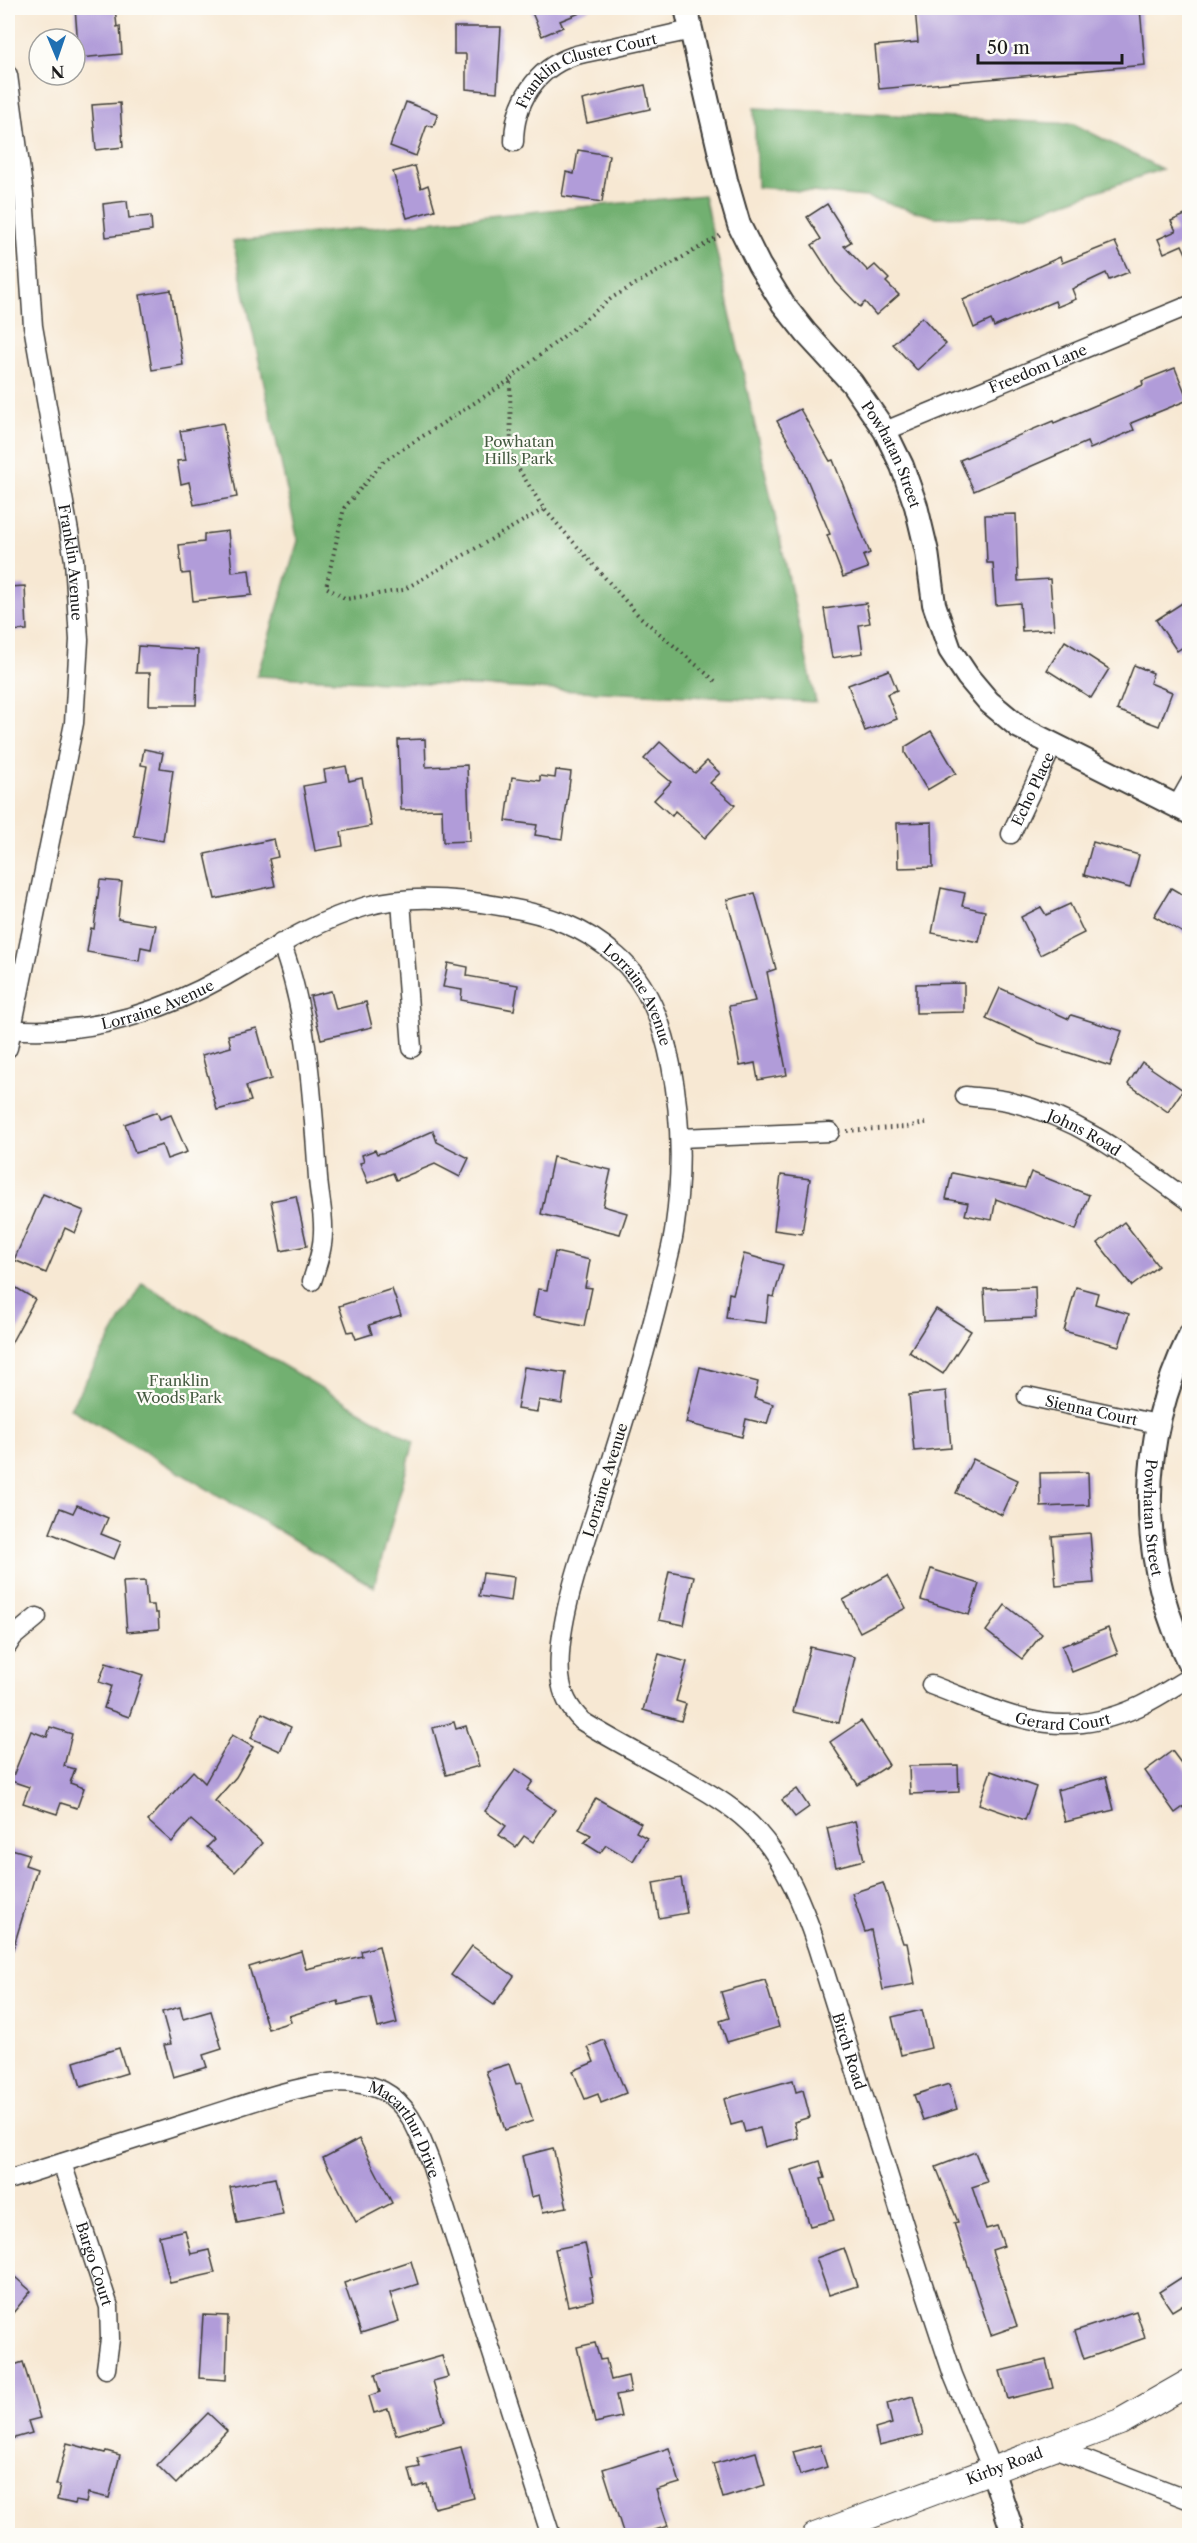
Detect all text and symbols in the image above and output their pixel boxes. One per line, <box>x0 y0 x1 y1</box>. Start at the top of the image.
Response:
north arrow <box>27 27 87 87</box>
scale bar <box>978 27 1122 65</box>
street label: Franklin Cluster Court <box>511 28 659 111</box>
text: 50 m <box>987 37 1030 59</box>
text: N <box>50 62 65 82</box>
street label: Freedom Lane <box>986 339 1089 397</box>
street label: Powhatan Street <box>857 397 926 511</box>
park label: Powhatan Hills Park <box>484 432 555 468</box>
street label: Franklin Avenue <box>55 503 87 621</box>
street label: Echo Place <box>1007 749 1058 829</box>
street label: Lorraine Avenue <box>599 939 676 1048</box>
street label: Lorraine Avenue <box>99 975 217 1033</box>
street label: Johns Road <box>1043 1104 1125 1160</box>
park label: Franklin Woods Park <box>135 1371 223 1407</box>
street label: Sienna Court <box>1043 1391 1140 1429</box>
street label: Lorraine Avenue <box>579 1421 631 1539</box>
street label: Powhatan Street <box>1140 1458 1167 1578</box>
street label: Gerard Court <box>1013 1707 1113 1734</box>
street label: Birch Road <box>829 2010 870 2092</box>
street label: Macarthur Drive <box>366 2077 444 2180</box>
street label: Bargo Court <box>72 2219 118 2309</box>
street label: Kirby Road <box>963 2442 1045 2488</box>

